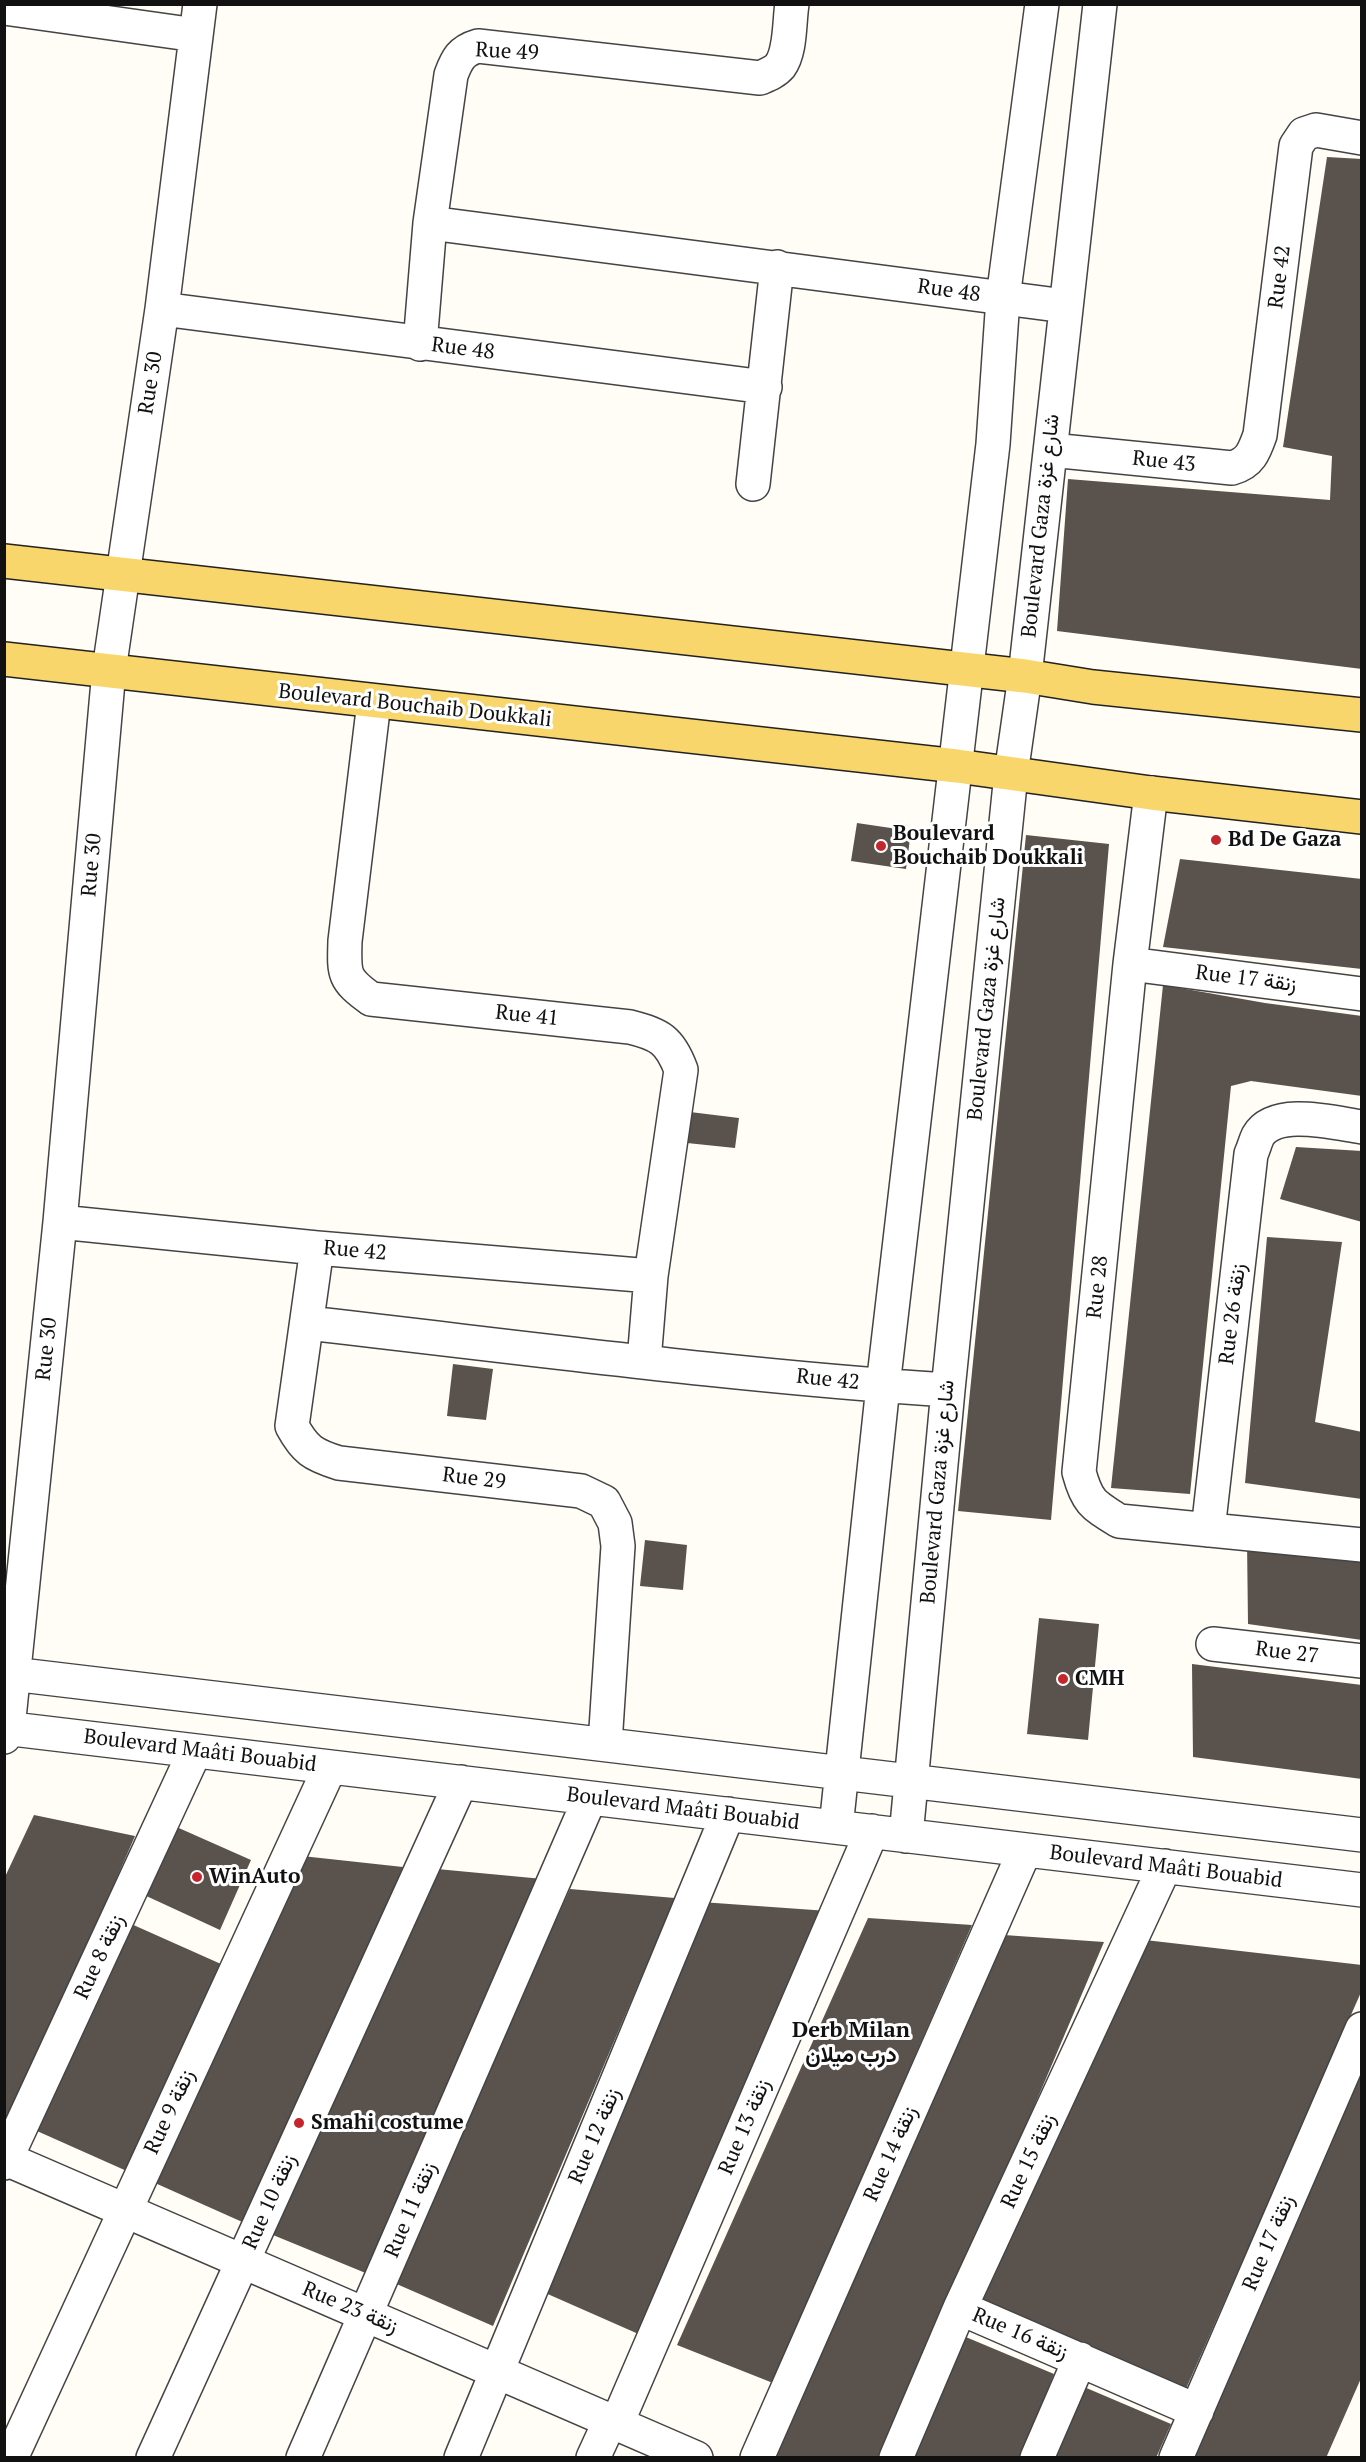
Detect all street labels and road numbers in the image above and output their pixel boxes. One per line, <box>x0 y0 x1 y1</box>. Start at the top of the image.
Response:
street label: Rue 49 <box>475 38 539 66</box>
street label: Rue 42 <box>1264 244 1296 310</box>
street label: Rue 48 <box>916 274 982 308</box>
street label: Rue 48 <box>430 333 496 365</box>
street label: Rue 30 <box>134 350 168 416</box>
street label: Boulevard Gaza شارع غزة <box>1017 413 1065 639</box>
street label: Rue 43 <box>1131 446 1197 478</box>
street label: Boulevard Bouchaib Doukkali <box>277 679 553 733</box>
street label: Rue 30 <box>77 832 107 898</box>
street label: Boulevard Gaza شارع غزة <box>963 896 1011 1122</box>
street label: Rue 17 زنقة <box>1194 960 1298 998</box>
street label: Rue 41 <box>494 1000 560 1032</box>
street label: Rue 42 <box>322 1236 388 1266</box>
street label: Rue 28 <box>1082 1254 1114 1320</box>
street label: Rue 26 زنقة <box>1214 1262 1252 1366</box>
street label: Rue 30 <box>31 1316 63 1382</box>
street label: Rue 42 <box>795 1364 861 1396</box>
street label: Boulevard Gaza شارع غزة <box>916 1379 960 1605</box>
street label: Rue 29 <box>441 1463 507 1495</box>
street label: Rue 27 <box>1254 1637 1320 1669</box>
street label: Boulevard Maâti Bouabid <box>82 1724 318 1778</box>
street label: Boulevard Maâti Bouabid <box>565 1782 801 1836</box>
street label: Boulevard Maâti Bouabid <box>1048 1840 1284 1894</box>
street label: Rue 8 زنقة <box>69 1911 131 2003</box>
street label: Rue 9 زنقة <box>139 2066 201 2158</box>
street label: Rue 13 زنقة <box>714 2075 776 2179</box>
street label: Rue 12 زنقة <box>564 2084 626 2188</box>
street label: Rue 14 زنقة <box>859 2102 923 2206</box>
street label: Rue 15 زنقة <box>996 2110 1062 2212</box>
street label: Rue 10 زنقة <box>238 2150 302 2254</box>
street label: Rue 11 زنقة <box>380 2158 442 2262</box>
street label: Rue 17 زنقة <box>1238 2191 1300 2295</box>
street label: Rue 23 زنقة <box>298 2277 402 2339</box>
street label: Rue 16 زنقة <box>968 2303 1072 2365</box>

